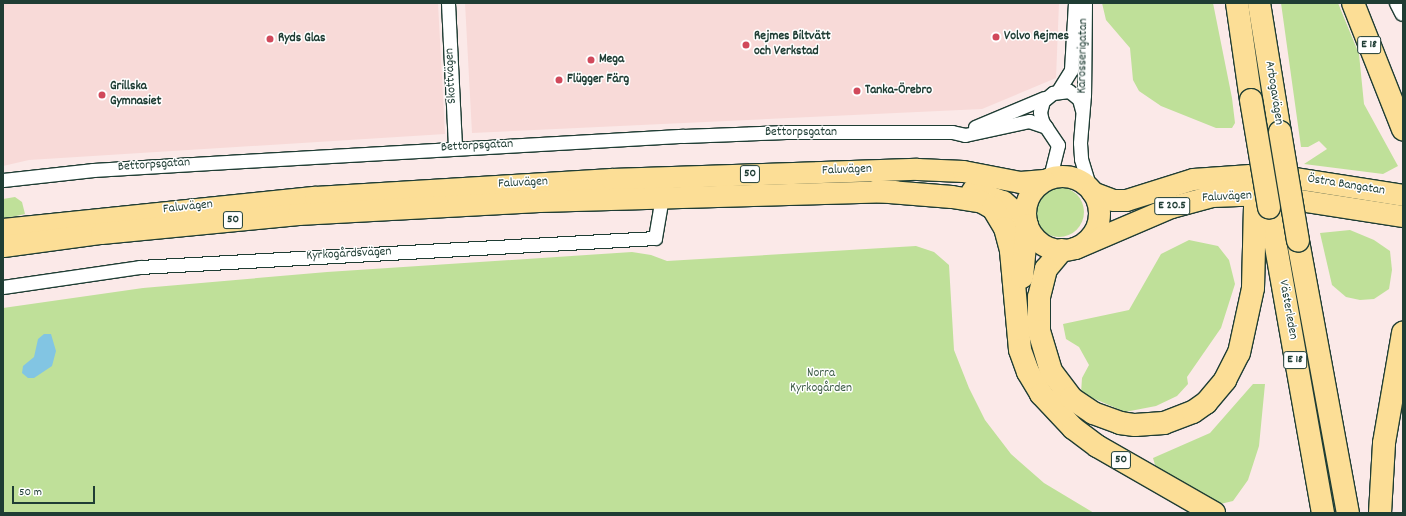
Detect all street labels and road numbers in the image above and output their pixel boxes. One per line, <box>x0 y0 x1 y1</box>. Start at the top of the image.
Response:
street label: Karosserigatan <box>1076 18 1092 94</box>
road number: E 18 <box>1357 35 1381 55</box>
street label: Skottvägen <box>443 48 461 104</box>
street label: Arbogavägen <box>1260 60 1286 126</box>
street label: Bettorpsgatan <box>765 125 837 141</box>
street label: Bettorpsgatan <box>441 137 513 157</box>
street label: Bettorpsgatan <box>117 156 191 176</box>
street label: Faluvägen <box>822 162 872 180</box>
road number: 50 <box>739 164 761 184</box>
street label: Östra Bangatan <box>1306 172 1386 200</box>
street label: Faluvägen <box>498 175 548 193</box>
street label: Faluvägen <box>1202 189 1252 207</box>
road number: E 20.5 <box>1154 196 1190 216</box>
street label: Faluvägen <box>162 198 214 218</box>
road number: 50 <box>222 210 244 230</box>
street label: Kyrkogårdsvägen <box>306 245 392 265</box>
street label: Västerleden <box>1274 279 1300 341</box>
road number: E 18 <box>1283 350 1307 370</box>
road number: 50 <box>1110 450 1132 470</box>

